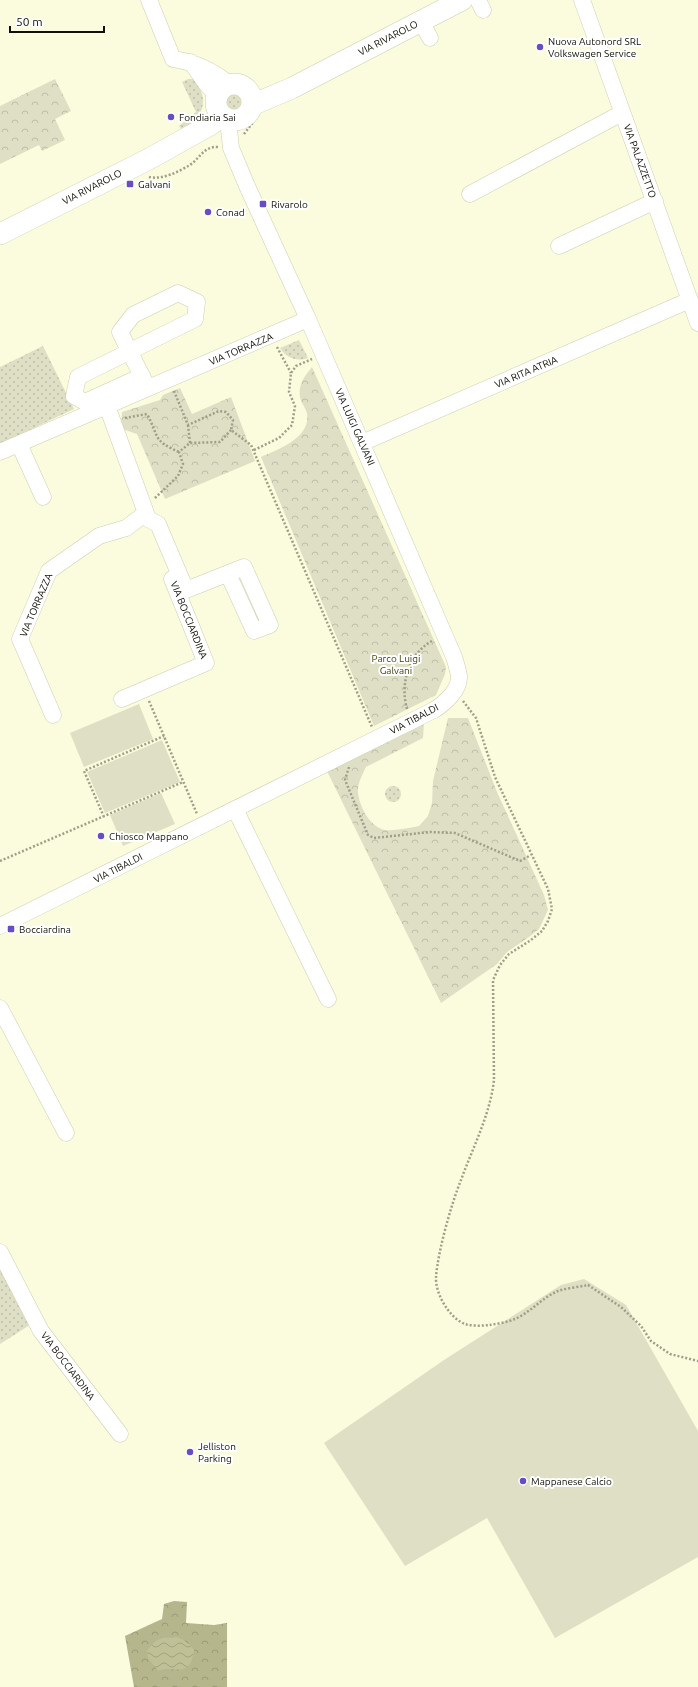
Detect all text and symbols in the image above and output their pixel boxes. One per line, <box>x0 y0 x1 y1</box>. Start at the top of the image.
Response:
scale bar <box>10 8 104 34</box>
text: 50 m <box>16 15 43 28</box>
street label: VIA RIVAROLO <box>356 18 420 58</box>
place label: Nuova Autonord SRL Volkswagen Service <box>548 36 641 59</box>
marker: Nuova Autonord SRL Volkswagen Service <box>535 42 545 52</box>
marker: Fondiaria Sai <box>166 112 176 122</box>
place label: Fondiaria Sai <box>179 112 236 123</box>
street label: VIA PALAZZETTO <box>622 123 659 200</box>
street label: VIA RIVAROLO <box>60 167 124 207</box>
marker: Galvani <box>125 179 135 189</box>
place label: Galvani <box>138 179 171 190</box>
marker: Rivarolo <box>258 199 268 209</box>
place label: Rivarolo <box>271 199 308 210</box>
marker: Conad <box>203 207 213 217</box>
place label: Conad <box>216 207 245 218</box>
street label: VIA TORRAZZA <box>207 330 275 367</box>
street label: VIA RITA ATRIA <box>493 354 559 390</box>
street label: VIA LUIGI GALVANI <box>333 387 377 467</box>
street label: VIA TORRAZZA <box>18 571 55 639</box>
street label: VIA BOCCIARDINA <box>168 580 210 661</box>
park label: Parco Luigi Galvani <box>372 653 420 676</box>
street label: VIA TIBALDI <box>388 702 440 736</box>
marker: Chiosco Mappano <box>96 831 106 841</box>
place label: Chiosco Mappano <box>109 831 189 842</box>
street label: VIA TIBALDI <box>92 851 144 885</box>
marker: Bocciardina <box>6 924 16 934</box>
place label: Bocciardina <box>19 924 71 935</box>
street label: VIA BOCCIARDINA <box>39 1330 98 1403</box>
place label: Jelliston Parking <box>198 1441 236 1464</box>
marker: Jelliston Parking <box>185 1447 195 1457</box>
marker: Mappanese Calcio <box>518 1476 528 1486</box>
place label: Mappanese Calcio <box>531 1476 612 1487</box>

